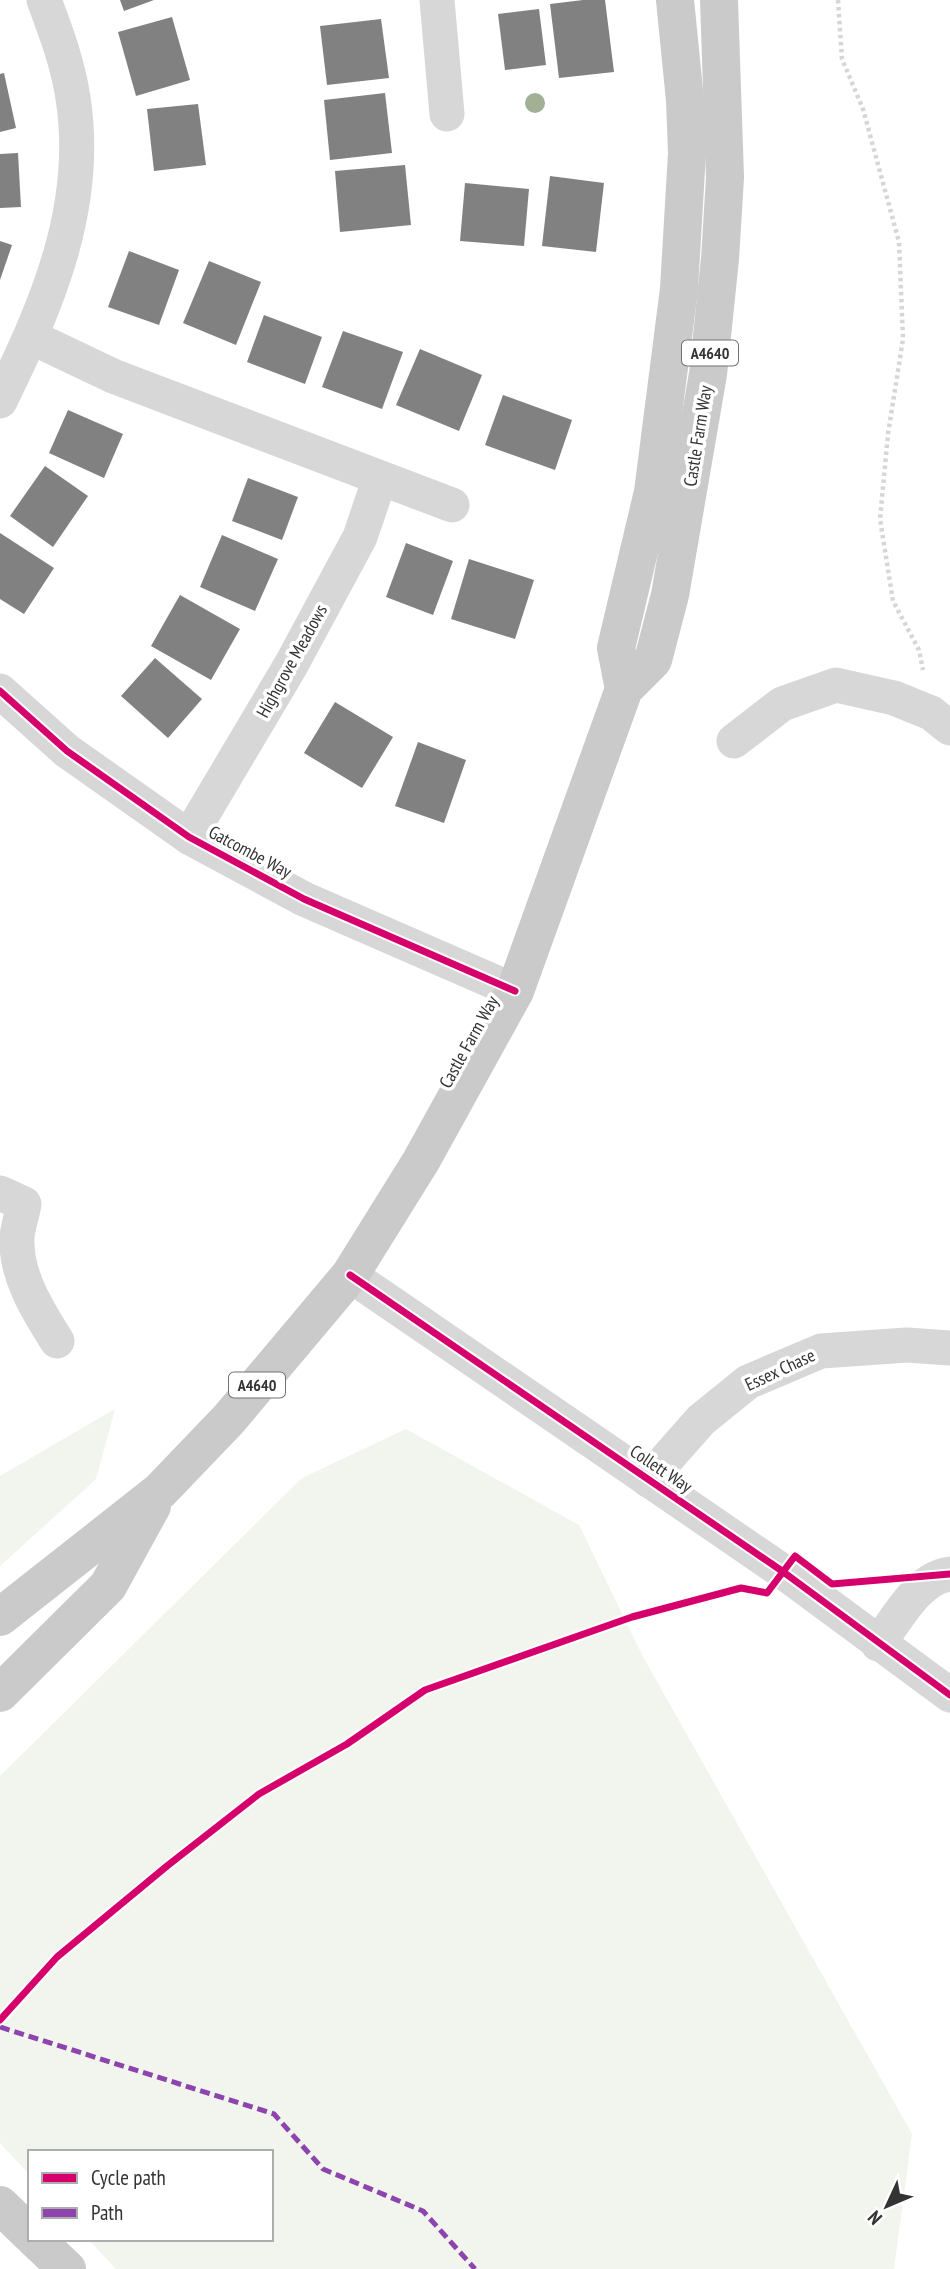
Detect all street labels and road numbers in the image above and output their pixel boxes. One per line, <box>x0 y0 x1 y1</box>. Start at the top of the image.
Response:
road number: A4640 <box>682 340 738 366</box>
street label: Castle Farm Way <box>678 384 717 488</box>
street label: Highgrove Meadows <box>251 600 332 721</box>
street label: Gatcombe Way <box>205 820 296 883</box>
street label: Castle Farm Way <box>434 991 503 1092</box>
street label: Essex Chase <box>741 1343 818 1396</box>
road number: A4640 <box>229 1372 285 1398</box>
street label: Collett Way <box>626 1439 697 1498</box>

